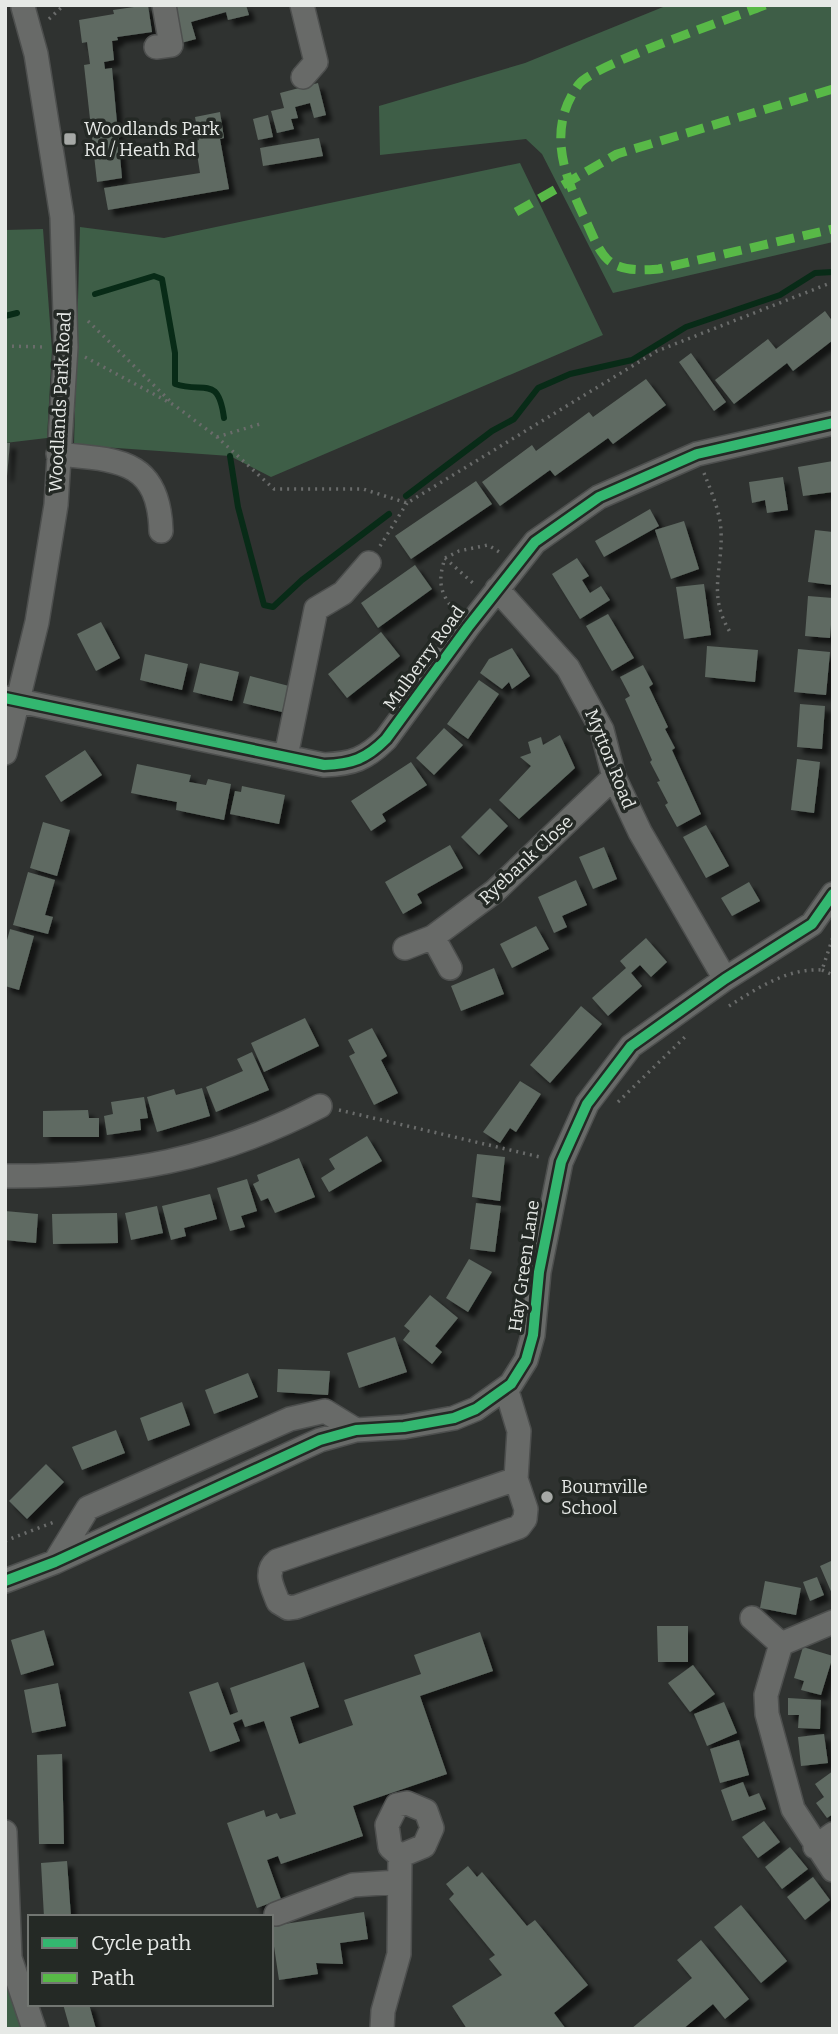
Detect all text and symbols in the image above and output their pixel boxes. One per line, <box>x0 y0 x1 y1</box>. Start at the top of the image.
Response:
place label: Woodlands Park Rd / Heath Rd <box>84 118 220 161</box>
marker: Woodlands Park Rd / Heath Rd <box>62 131 78 147</box>
street label: Woodlands Park Road <box>44 311 76 493</box>
street label: Mulberry Road <box>379 601 470 715</box>
street label: Mytton Road <box>580 706 640 812</box>
street label: Ryebank Close <box>474 811 578 909</box>
street label: Hay Green Lane <box>504 1199 544 1333</box>
place label: Bournville School <box>561 1476 648 1519</box>
marker: Bournville School <box>539 1489 555 1505</box>
legend <box>28 1915 273 2006</box>
text: Cycle path <box>91 1930 191 1956</box>
text: Path <box>91 1965 135 1991</box>

